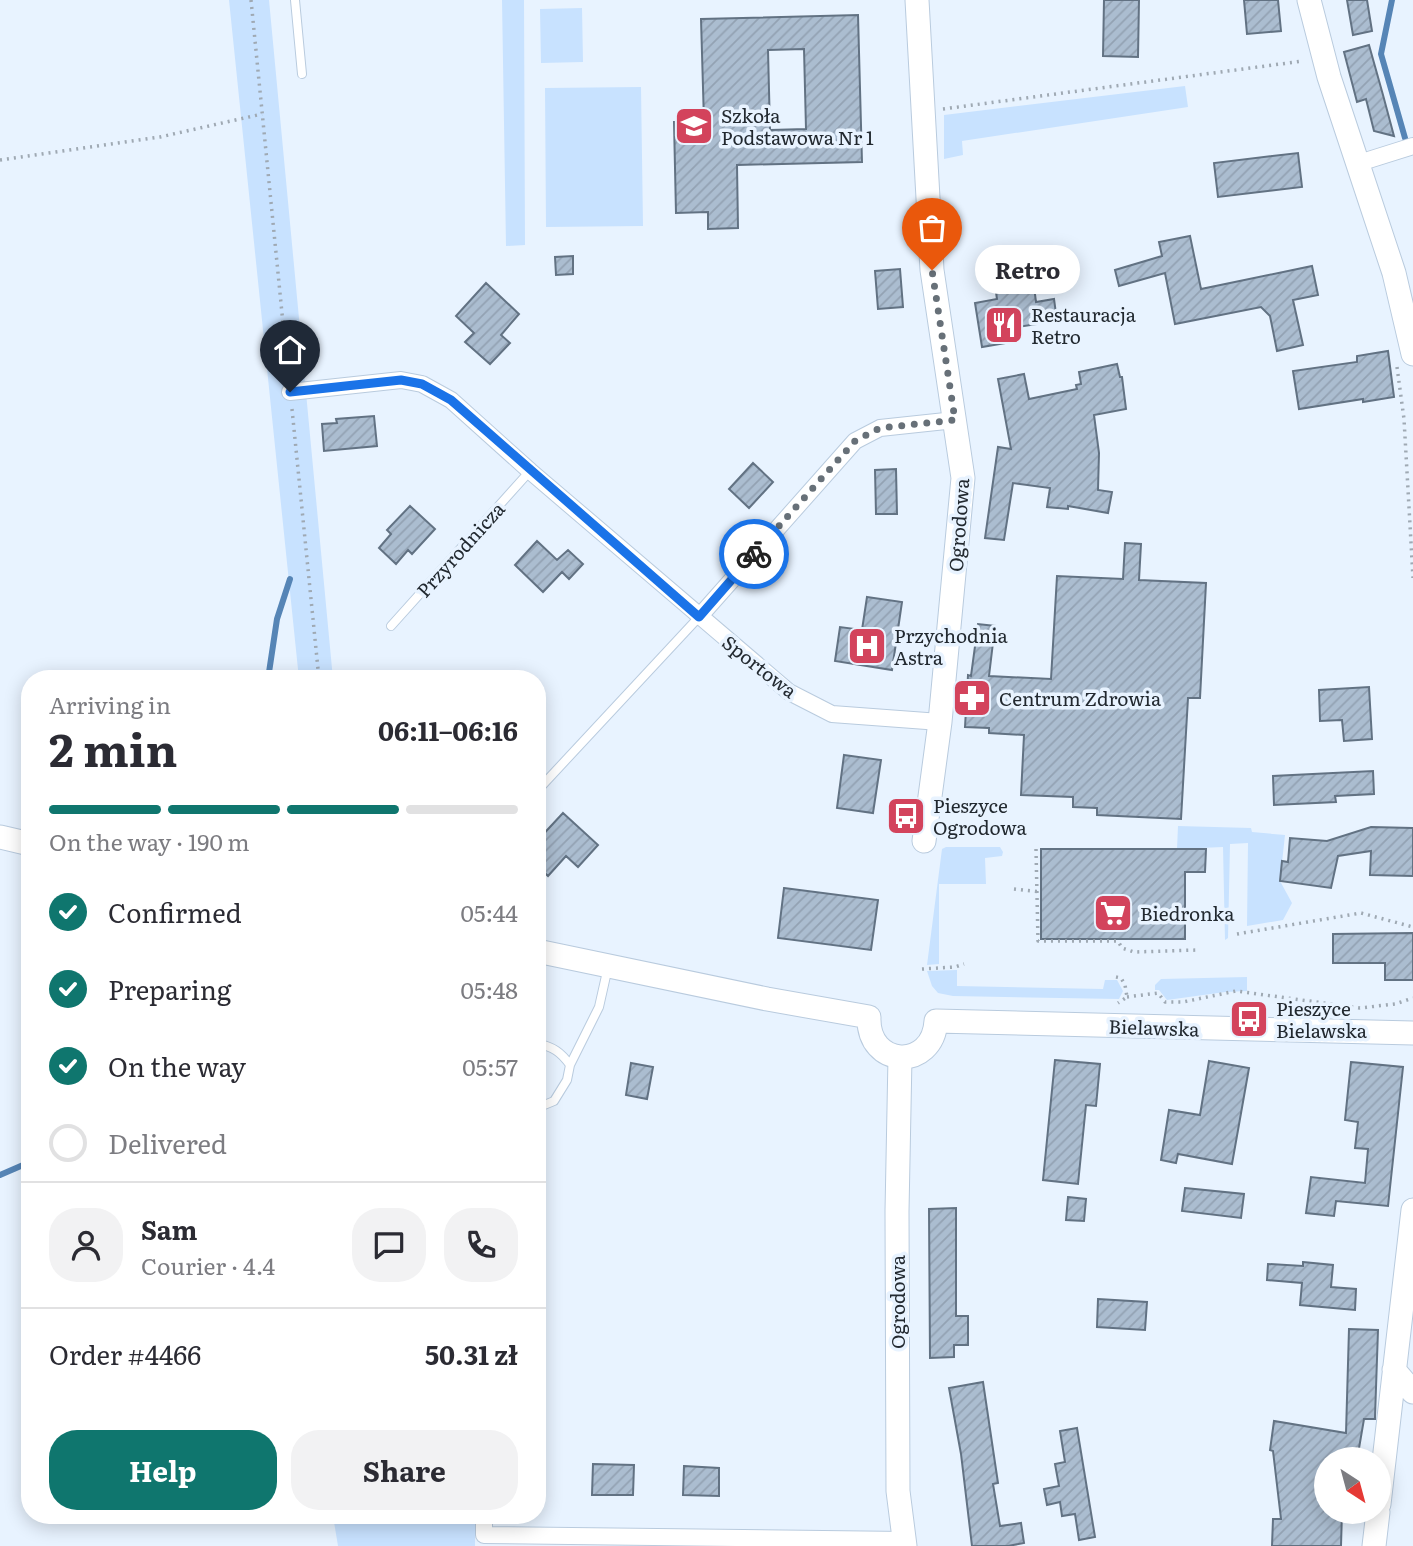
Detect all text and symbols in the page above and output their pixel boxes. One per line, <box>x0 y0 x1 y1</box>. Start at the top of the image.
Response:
place label: Szkoła Podstawowa Nr 1 <box>721 101 874 151</box>
school or university icon: Szkoła Podstawowa Nr 1 <box>673 105 715 147</box>
pin <box>902 198 962 270</box>
icon: bag <box>913 209 951 247</box>
callout: Retro <box>974 246 1079 294</box>
text: Retro <box>995 252 1060 286</box>
place label: Restauracja Retro <box>1031 300 1137 350</box>
restaurant icon: Restauracja Retro <box>983 304 1025 346</box>
pin <box>260 320 320 392</box>
icon: home <box>271 331 309 369</box>
street label: Ogrodowa <box>941 477 975 573</box>
street label: Przyrodnicza <box>409 495 511 603</box>
courier <box>719 519 789 589</box>
icon: bike <box>735 535 773 573</box>
place label: Przychodnia Astra <box>894 621 1009 671</box>
hospital icon: Przychodnia Astra <box>846 625 888 667</box>
street label: Sportowa <box>717 628 804 705</box>
pharmacy icon: Centrum Zdrowia <box>951 677 993 719</box>
place label: Centrum Zdrowia <box>999 684 1162 712</box>
text: Arriving in <box>49 687 171 721</box>
text: 06:11–06:16 <box>378 710 518 749</box>
text: 2 min <box>49 713 178 781</box>
place label: Pieszyce Ogrodowa <box>933 791 1028 841</box>
bus stop icon: Pieszyce Ogrodowa <box>885 795 927 837</box>
text: On the way · 190 m <box>49 824 250 858</box>
text: Confirmed <box>108 892 242 931</box>
supermarket icon: Biedronka <box>1092 892 1134 934</box>
icon: check <box>49 893 87 931</box>
text: 05:44 <box>460 895 518 929</box>
place label: Biedronka <box>1140 899 1235 927</box>
text: Preparing <box>108 969 231 1008</box>
icon: check <box>49 970 87 1008</box>
text: 05:48 <box>460 972 518 1006</box>
place label: Pieszyce Bielawska <box>1276 994 1368 1044</box>
bus stop icon: Pieszyce Bielawska <box>1228 998 1270 1040</box>
street label: Bielawska <box>1108 1011 1201 1043</box>
text: On the way <box>108 1046 246 1085</box>
icon: check <box>49 1047 87 1085</box>
text: 05:57 <box>462 1049 518 1083</box>
text: Delivered <box>108 1123 227 1162</box>
button: person <box>49 1208 123 1282</box>
button: chat <box>352 1208 426 1282</box>
button: phone <box>444 1208 518 1282</box>
text: Sam <box>141 1209 197 1248</box>
text: Courier · 4.4 <box>141 1248 275 1282</box>
street label: Ogrodowa <box>883 1254 911 1349</box>
text: Order #4466 <box>49 1334 201 1373</box>
text: 50.31 zł <box>425 1334 518 1373</box>
button: Help <box>49 1430 277 1510</box>
button: Share <box>291 1430 518 1510</box>
north arrow <box>1314 1447 1391 1524</box>
map controls <box>1314 1447 1391 1524</box>

